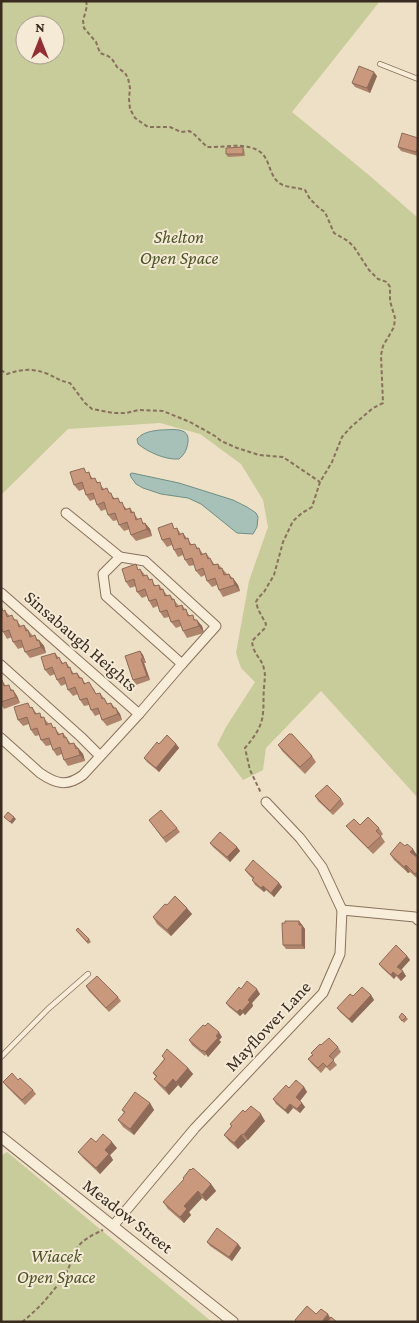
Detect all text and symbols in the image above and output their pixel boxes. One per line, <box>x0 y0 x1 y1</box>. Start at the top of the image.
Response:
north arrow <box>15 15 65 65</box>
text: N <box>35 19 45 35</box>
park label: Shelton Open Space <box>140 227 218 268</box>
street label: Sinsabaugh Heights <box>21 587 141 695</box>
street label: Mayflower Lane <box>221 977 315 1075</box>
street label: Meadow Street <box>79 1175 178 1258</box>
park label: Wiacek Open Space <box>17 1246 95 1287</box>

